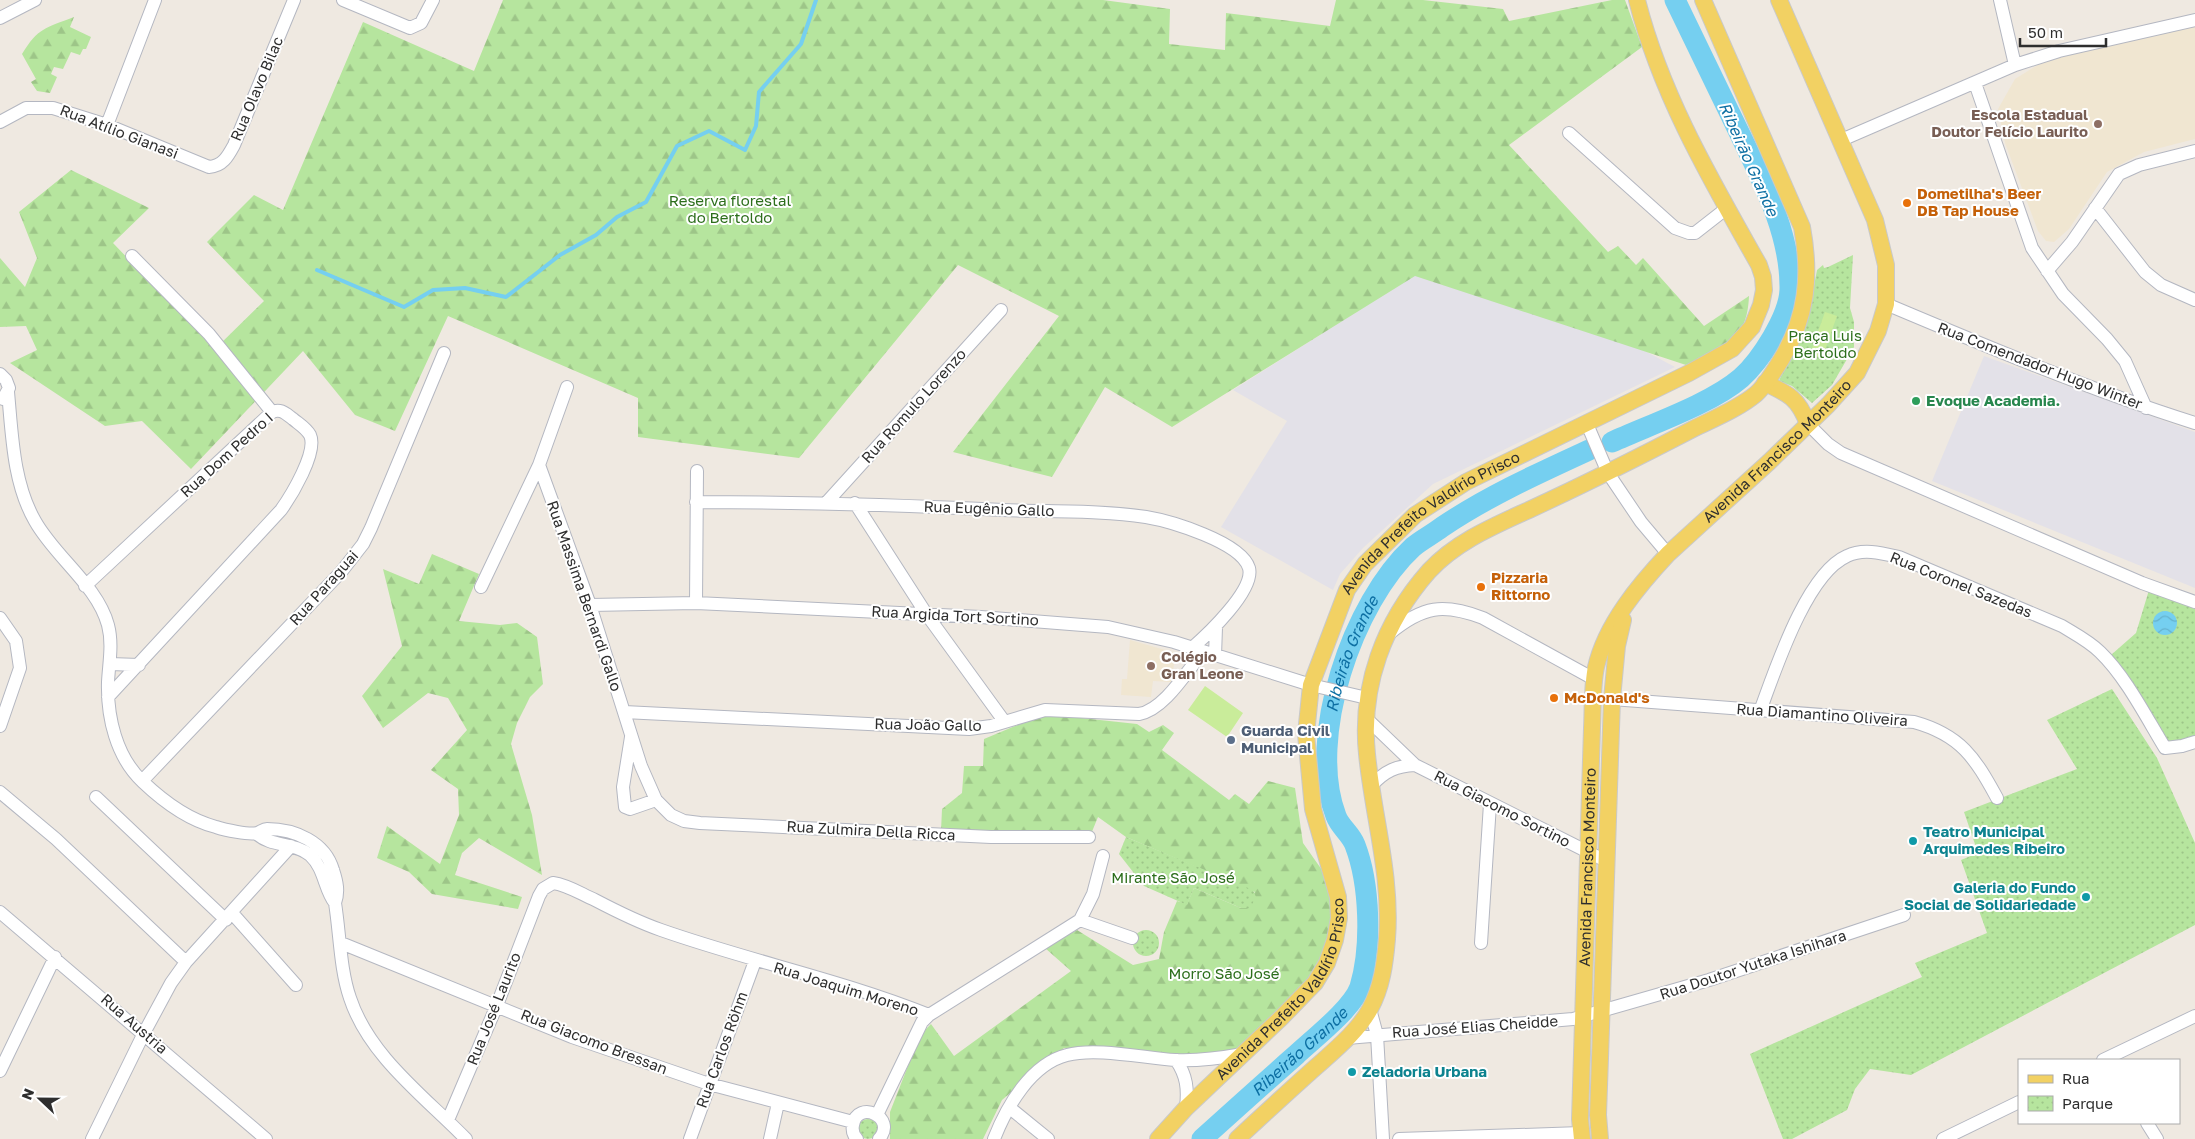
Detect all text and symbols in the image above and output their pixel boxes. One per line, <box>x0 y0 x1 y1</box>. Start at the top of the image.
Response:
scale bar <box>2020 15 2106 47</box>
text: 50 m <box>2028 23 2063 41</box>
street label: Rua Olavo Bilac <box>226 34 286 144</box>
water label: Ribeirão Grande <box>1715 99 1784 221</box>
street label: Rua Atílio Gianasi <box>58 100 181 162</box>
place label: Escola Estadual Doutor Felício Laurito <box>1931 105 2088 140</box>
marker: Escola Estadual Doutor Felício Laurito <box>2092 118 2104 130</box>
place label: Dometilha's Beer DB Tap House <box>1917 184 2041 219</box>
park label: Reserva florestal do Bertoldo <box>669 191 792 226</box>
marker: Dometilha's Beer DB Tap House <box>1901 197 1913 209</box>
street label: Rua Comendador Hugo Winter <box>1936 318 2145 413</box>
park label: Praça Luis Bertoldo <box>1788 326 1862 361</box>
street label: Rua Romulo Lorenzo <box>857 344 969 466</box>
street label: Avenida Francisco Monteiro <box>1699 376 1855 526</box>
place label: Evoque Academia. <box>1926 391 2060 409</box>
marker: Evoque Academia. <box>1910 395 1922 407</box>
street label: Rua Dom Pedro I <box>176 408 276 501</box>
street label: Avenida Prefeito Valdírio Prisco <box>1337 447 1522 597</box>
street label: Rua Eugênio Gallo <box>923 497 1055 519</box>
street label: Rua Massima Bernardi Gallo <box>544 498 626 693</box>
street label: Rua Paraguai <box>285 546 362 628</box>
street label: Rua Coronel Sazedas <box>1888 547 2035 621</box>
place label: Pizzaria Rittorno <box>1491 568 1550 603</box>
marker: Pizzaria Rittorno <box>1475 581 1487 593</box>
water label: Ribeirão Grande <box>1321 591 1383 714</box>
street label: Rua Argida Tort Sortino <box>871 602 1039 628</box>
place label: Colégio Gran Leone <box>1161 647 1244 682</box>
marker: Colégio Gran Leone <box>1145 660 1157 672</box>
place label: McDonald's <box>1564 688 1650 706</box>
marker: McDonald's <box>1548 692 1560 704</box>
street label: Rua Diamantino Oliveira <box>1736 699 1908 729</box>
street label: Rua João Gallo <box>874 714 982 734</box>
place label: Guarda Civil Municipal <box>1241 721 1330 756</box>
marker: Guarda Civil Municipal <box>1225 734 1237 746</box>
street label: Rua Giacomo Sortino <box>1431 766 1574 850</box>
street label: Avenida Francisco Monteiro <box>1575 768 1599 967</box>
street label: Rua Zulmira Della Ricca <box>786 817 956 843</box>
place label: Teatro Municipal Arquimedes Ribeiro <box>1923 822 2065 857</box>
marker: Teatro Municipal Arquimedes Ribeiro <box>1907 835 1919 847</box>
park label: Mirante São José <box>1111 868 1235 886</box>
place label: Galeria do Fundo Social de Solidariedade <box>1904 878 2076 913</box>
marker: Galeria do Fundo Social de Solidariedade <box>2080 891 2092 903</box>
street label: Avenida Prefeito Valdírio Prisco <box>1212 898 1347 1083</box>
street label: Rua Doutor Yutaka Ishihara <box>1657 925 1848 1003</box>
street label: Rua José Laurito <box>462 950 524 1068</box>
street label: Rua Joaquim Moreno <box>772 957 921 1019</box>
park label: Morro São José <box>1168 964 1280 982</box>
street label: Rua Austria <box>98 989 172 1057</box>
street label: Rua Carlos Röhm <box>692 989 750 1110</box>
water label: Ribeirão Grande <box>1247 1002 1353 1100</box>
street label: Rua Giacomo Bressan <box>519 1005 670 1077</box>
street label: Rua José Elias Cheidde <box>1391 1011 1559 1041</box>
legend <box>2018 1059 2180 1124</box>
place label: Zeladoria Urbana <box>1362 1062 1487 1080</box>
marker: Zeladoria Urbana <box>1346 1066 1358 1078</box>
text: Rua <box>2062 1069 2089 1087</box>
north arrow <box>15 1074 65 1124</box>
text: N <box>18 1086 37 1102</box>
text: Parque <box>2062 1094 2113 1112</box>

